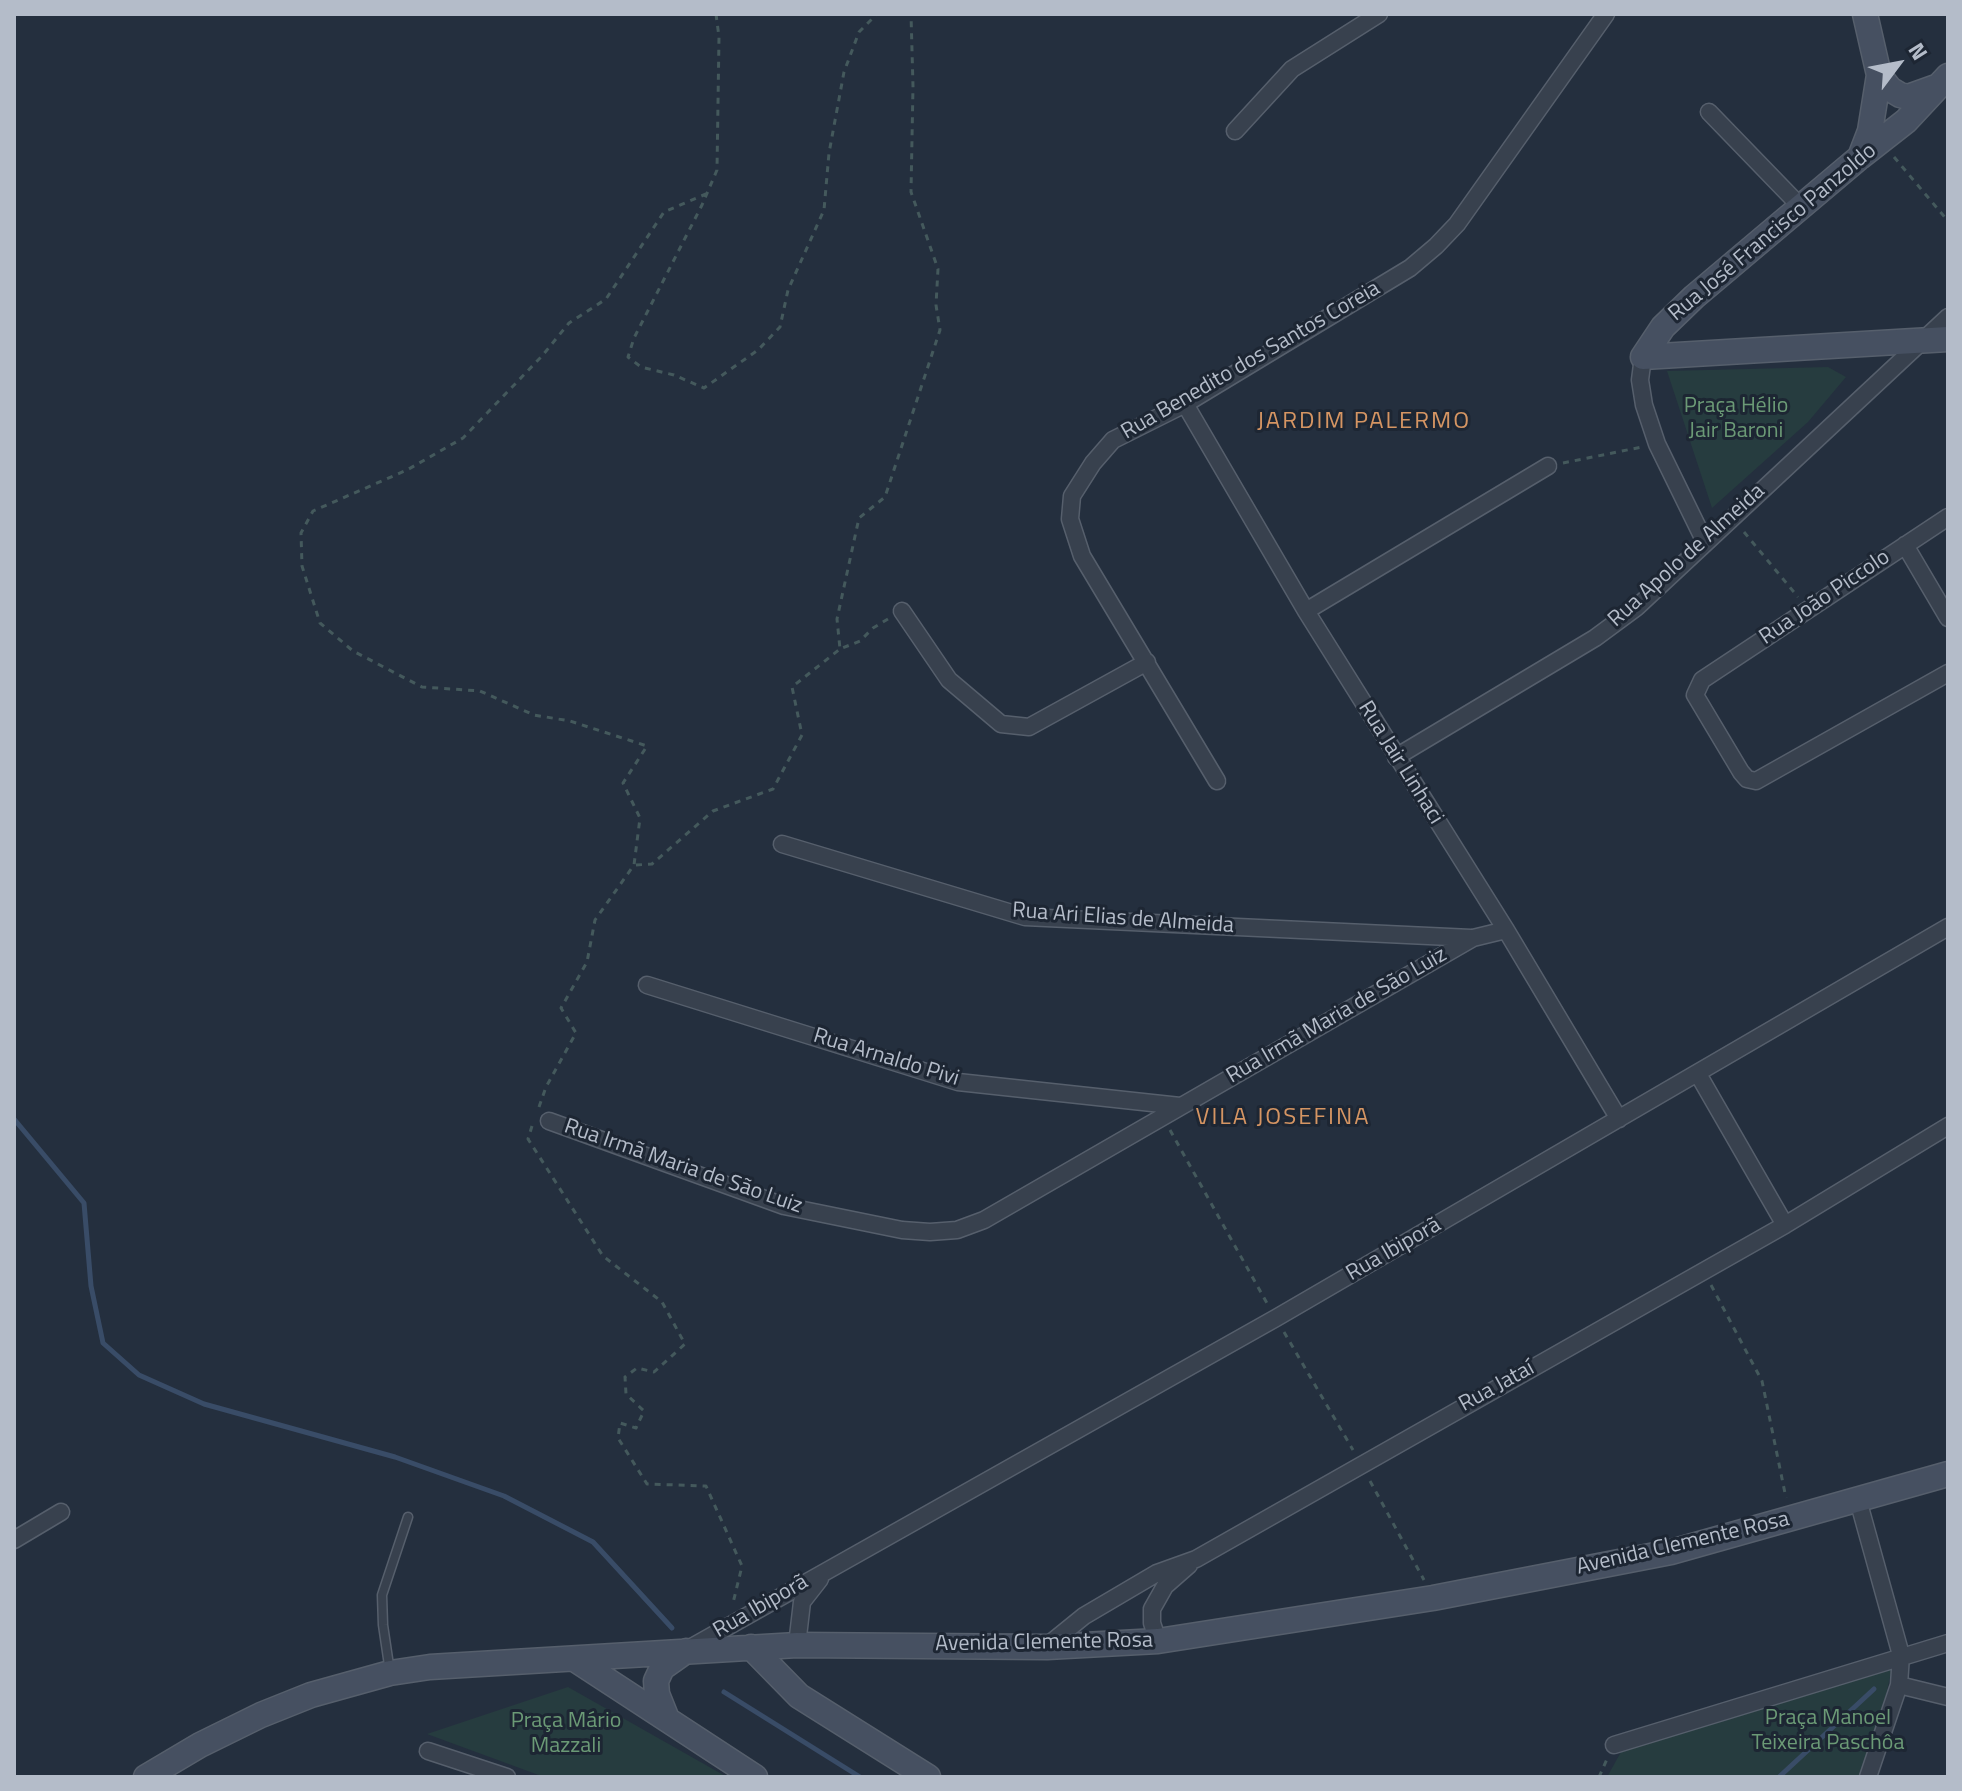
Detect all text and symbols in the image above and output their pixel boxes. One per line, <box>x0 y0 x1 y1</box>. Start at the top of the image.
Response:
north arrow <box>1858 24 1938 104</box>
text: N <box>1900 36 1937 67</box>
street label: Rua José Francisco Panzoldo <box>1664 138 1882 328</box>
street label: Rua Benedito dos Santos Coreia <box>1117 276 1385 446</box>
park label: Praça Hélio Jair Baroni <box>1684 394 1788 446</box>
district label: JARDIM PALERMO <box>1257 408 1471 436</box>
street label: Rua Apolo de Almeida <box>1603 479 1771 633</box>
street label: Rua João Piccolo <box>1755 545 1895 651</box>
street label: Rua Jair Linhaci <box>1352 697 1448 829</box>
street label: Rua Ari Elias de Almeida <box>1011 898 1235 940</box>
street label: Rua Irmã Maria de São Luiz <box>1222 942 1452 1090</box>
street label: Rua Arnaldo Pivi <box>810 1023 962 1093</box>
district label: VILA JOSEFINA <box>1195 1104 1371 1132</box>
street label: Rua Irmã Maria de São Luiz <box>560 1114 806 1220</box>
street label: Rua Ibiporã <box>1342 1212 1446 1288</box>
street label: Rua Jataí <box>1455 1356 1539 1418</box>
street label: Avenida Clemente Rosa <box>1574 1507 1792 1581</box>
street label: Rua Ibiporã <box>709 1569 813 1645</box>
street label: Avenida Clemente Rosa <box>935 1628 1153 1658</box>
park label: Praça Manoel Teixeira Paschôa <box>1752 1706 1904 1758</box>
park label: Praça Mário Mazzali <box>511 1709 621 1760</box>

